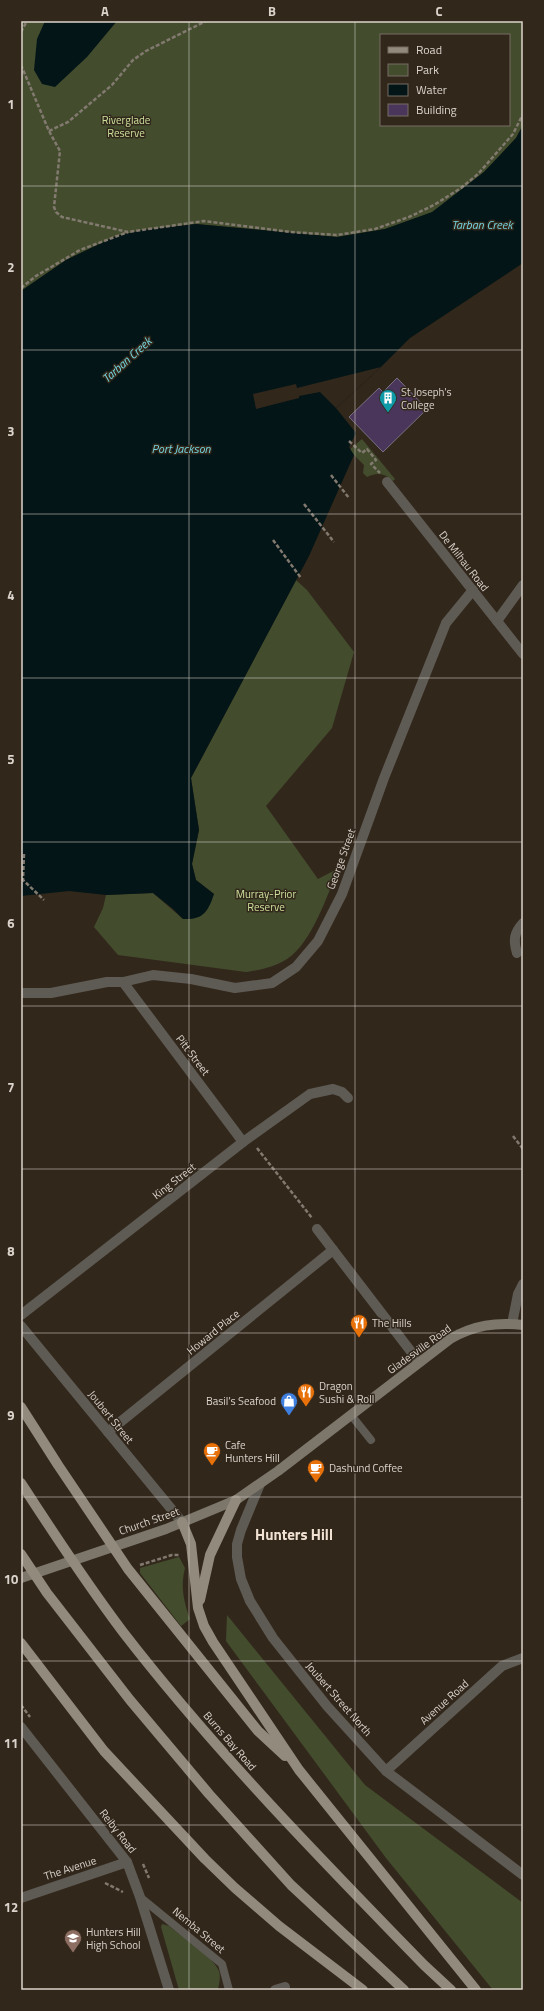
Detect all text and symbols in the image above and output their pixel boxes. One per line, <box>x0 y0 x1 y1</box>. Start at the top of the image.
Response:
text: A <box>101 1 109 21</box>
text: B <box>268 1 276 21</box>
text: C <box>435 1 443 21</box>
legend <box>380 34 510 126</box>
text: Road <box>416 40 442 59</box>
text: Park <box>416 60 439 79</box>
text: Water <box>416 80 447 99</box>
text: 1 <box>7 94 15 114</box>
text: Building <box>416 100 457 119</box>
park label: Riverglade Reserve <box>102 112 151 141</box>
water label: Tarban Creek <box>451 215 514 234</box>
text: 2 <box>7 257 15 277</box>
water label: Tarban Creek <box>98 331 157 387</box>
place label: St Joseph's College <box>401 384 452 413</box>
building icon: St Joseph's College <box>378 388 398 413</box>
text: 3 <box>7 421 15 441</box>
water label: Port Jackson <box>151 439 212 458</box>
street label: De Milhau Road <box>435 527 493 595</box>
text: 4 <box>7 585 15 605</box>
text: 5 <box>7 749 15 769</box>
street label: George Street <box>323 826 359 892</box>
park label: Murray-Prior Reserve <box>236 886 296 915</box>
text: 6 <box>7 913 15 933</box>
street label: Pitt Street <box>172 1031 214 1079</box>
text: 7 <box>7 1077 15 1097</box>
street label: King Street <box>149 1159 199 1203</box>
text: 8 <box>7 1241 15 1261</box>
street label: Howard Place <box>183 1305 243 1358</box>
restaurant icon: The Hills <box>349 1313 369 1338</box>
place label: The Hills <box>372 1315 412 1331</box>
street label: Gladesville Road <box>384 1320 455 1378</box>
place label: Dragon Sushi & Roll <box>319 1378 374 1407</box>
restaurant icon: Dragon Sushi & Roll <box>296 1382 316 1407</box>
street label: Joubert Street <box>84 1387 138 1447</box>
shop icon: Basil’s Seafood <box>279 1391 299 1416</box>
place label: Basil’s Seafood <box>206 1393 276 1409</box>
text: 9 <box>7 1405 15 1425</box>
place label: Cafe Hunters Hill <box>225 1437 280 1466</box>
cafe icon: Cafe Hunters Hill <box>202 1441 222 1466</box>
cafe icon: Dashund Coffee <box>306 1458 326 1483</box>
place label: Dashund Coffee <box>329 1460 403 1476</box>
street label: Church Street <box>117 1503 181 1539</box>
district label: Hunters Hill <box>255 1523 333 1546</box>
text: 10 <box>4 1569 18 1589</box>
street label: Joubert Street North <box>302 1658 376 1740</box>
street label: Avenue Road <box>416 1676 472 1728</box>
street label: Burns Bay Road <box>200 1708 260 1774</box>
text: 11 <box>4 1733 18 1753</box>
street label: Reiby Road <box>96 1806 140 1857</box>
street label: The Avenue <box>42 1852 99 1884</box>
text: 12 <box>4 1897 18 1917</box>
street label: Nemba Street <box>169 1903 229 1957</box>
place label: Hunters Hill High School <box>86 1924 141 1953</box>
school or university icon: Hunters Hill High School <box>63 1928 83 1953</box>

